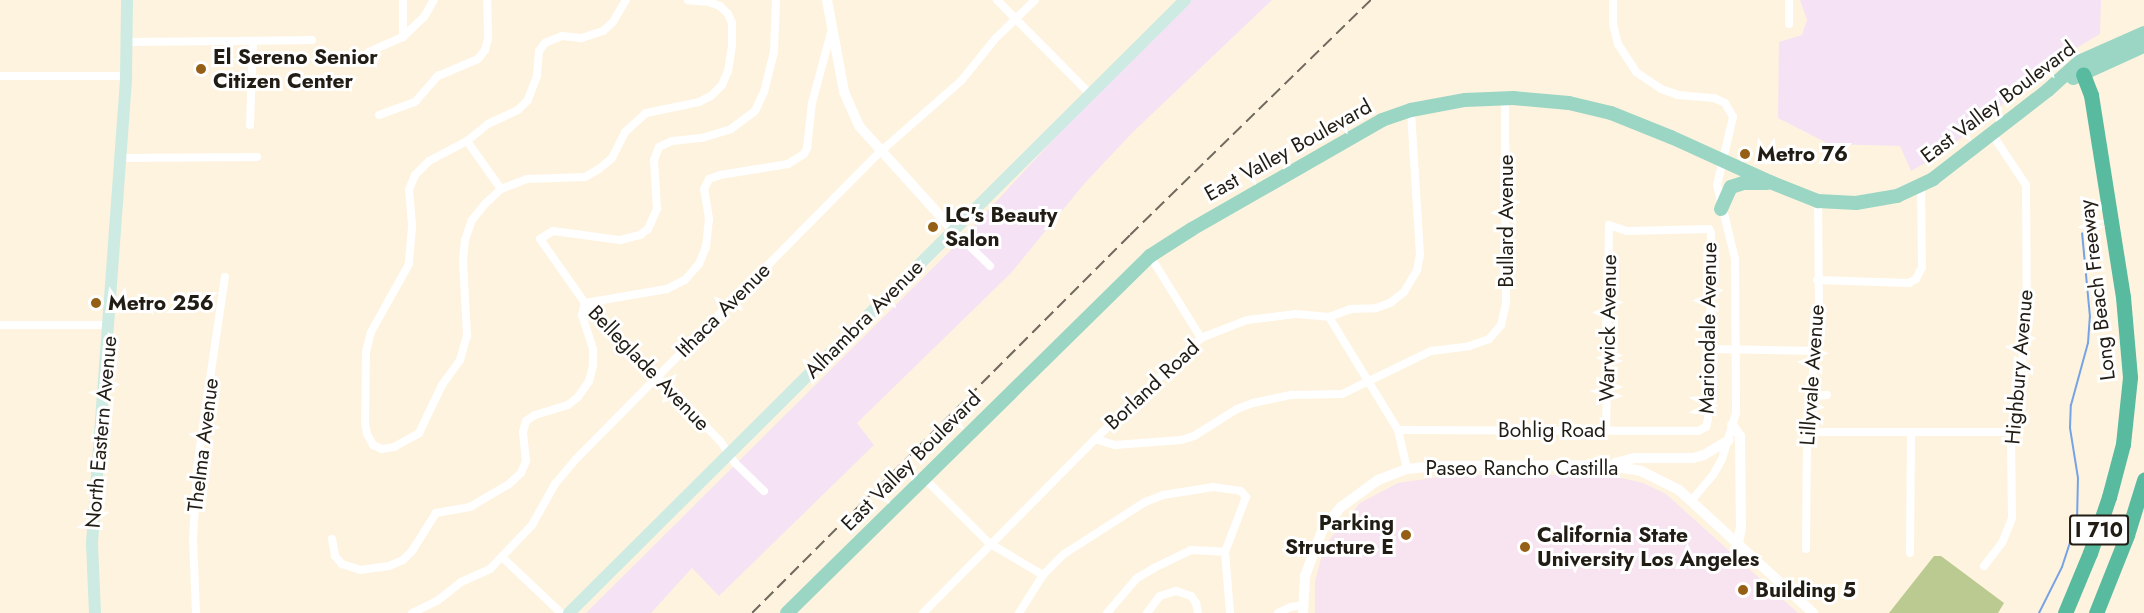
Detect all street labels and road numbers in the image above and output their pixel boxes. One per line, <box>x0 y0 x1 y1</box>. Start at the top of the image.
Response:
street label: East Valley Boulevard <box>1916 36 2080 168</box>
street label: East Valley Boulevard <box>1200 94 1376 206</box>
street label: Bullard Avenue <box>1493 154 1519 288</box>
street label: Long Beach Freeway <box>2073 198 2121 382</box>
street label: Mariondale Avenue <box>1694 242 1722 414</box>
street label: Warwick Avenue <box>1594 254 1622 402</box>
street label: Alhambra Avenue <box>800 255 928 383</box>
street label: Ithaca Avenue <box>671 258 775 362</box>
street label: Highbury Avenue <box>2000 289 2038 445</box>
street label: Belleglade Avenue <box>583 300 715 436</box>
street label: Lillyvale Avenue <box>1795 304 1829 446</box>
street label: North Eastern Avenue <box>80 335 122 529</box>
street label: Borland Road <box>1100 335 1204 435</box>
street label: Thelma Avenue <box>182 377 224 513</box>
street label: East Valley Boulevard <box>836 386 986 536</box>
street label: Bohlig Road <box>1498 417 1606 443</box>
street label: Paseo Rancho Castilla <box>1426 455 1618 481</box>
road number: I 710 <box>2069 513 2129 547</box>

